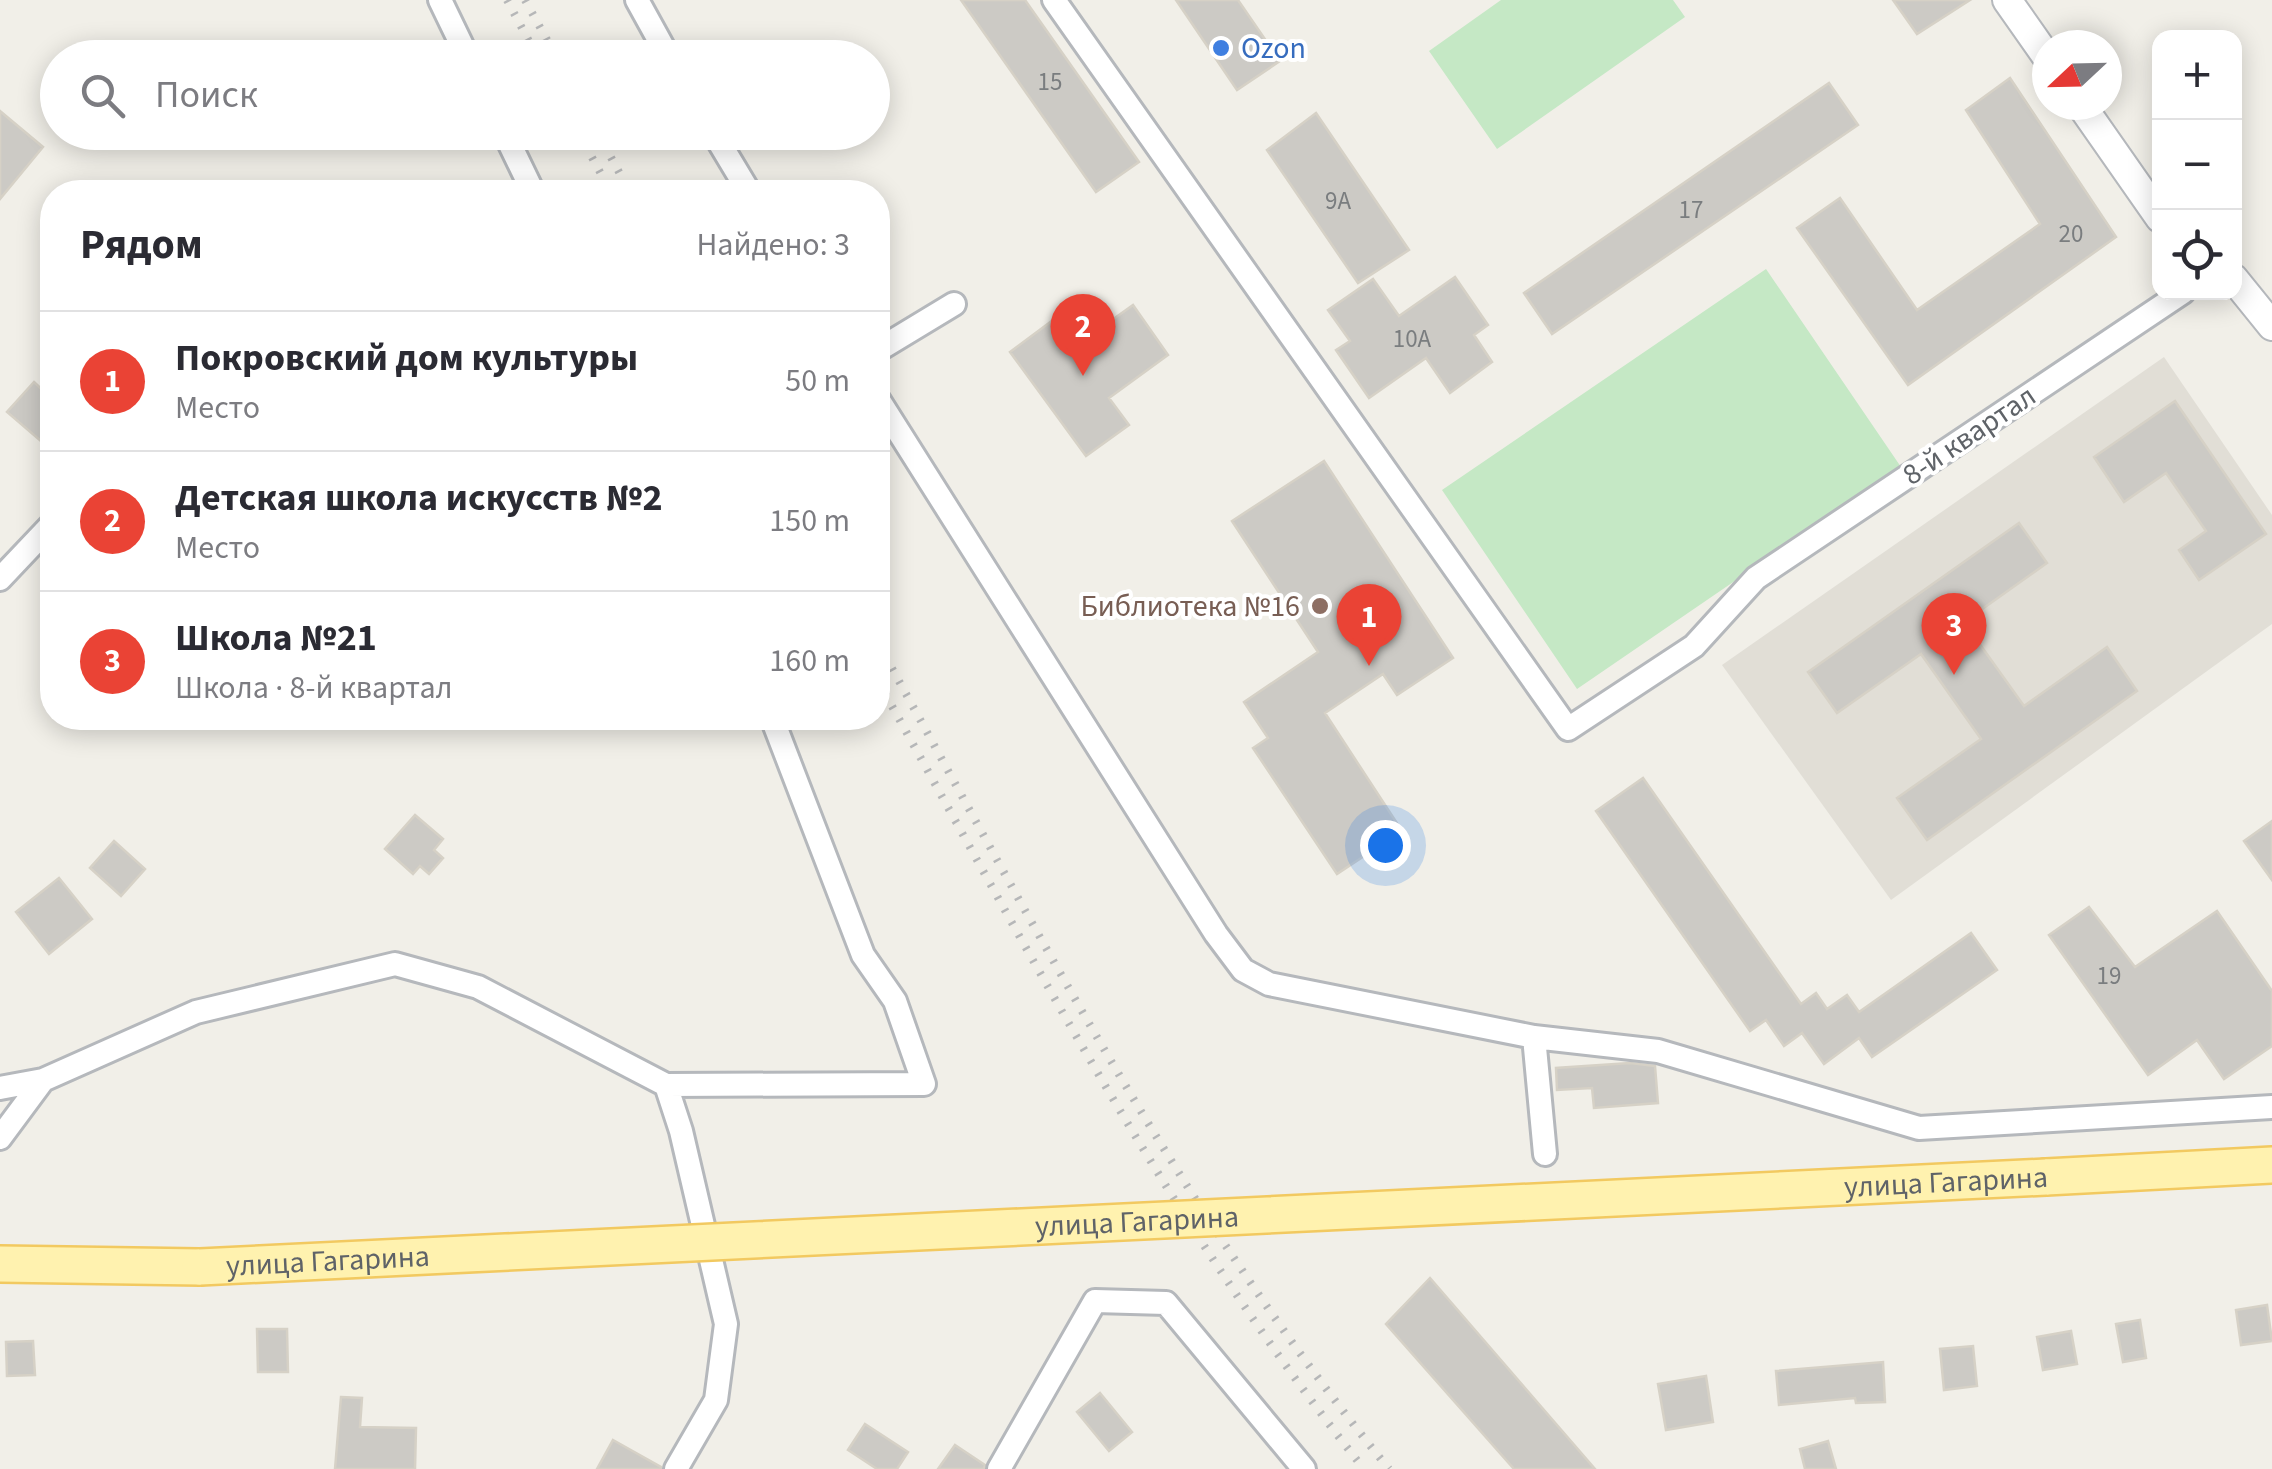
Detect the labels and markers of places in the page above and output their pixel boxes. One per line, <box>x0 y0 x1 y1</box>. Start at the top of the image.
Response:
place label: Ozon <box>1241 27 1306 70</box>
marker: Ozon <box>1210 37 1232 59</box>
pin: 2 <box>1050 294 1116 376</box>
pin: 1 <box>1336 584 1402 666</box>
place label: Библиотека №16 <box>1080 585 1300 628</box>
pin: 3 <box>1922 592 1986 675</box>
marker: Библиотека №16 <box>1309 595 1331 617</box>

